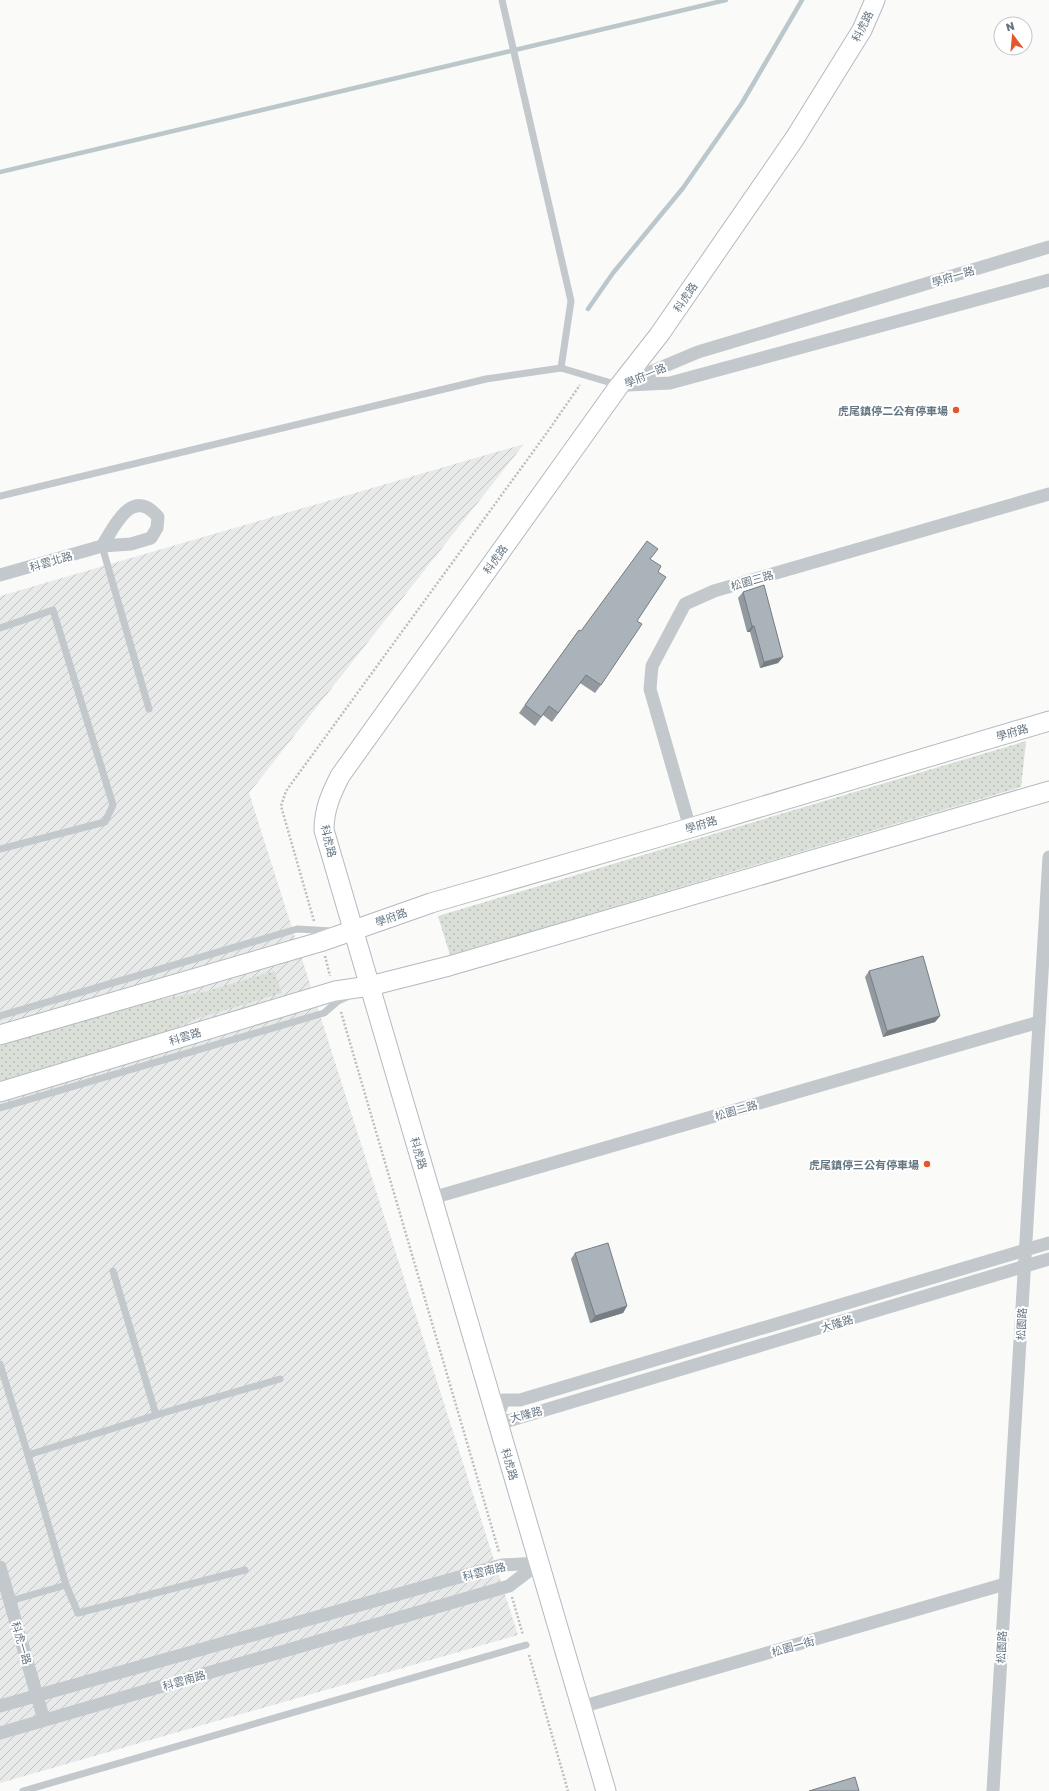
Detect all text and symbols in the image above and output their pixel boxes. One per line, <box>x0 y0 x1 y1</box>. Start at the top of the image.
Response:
street label: 科虎路 <box>849 8 875 44</box>
north arrow <box>993 16 1033 56</box>
text: N <box>1004 19 1016 33</box>
street label: 學府一路 <box>930 263 976 289</box>
street label: 科虎路 <box>670 280 700 314</box>
street label: 學府一路 <box>622 360 668 390</box>
place label: 虎尾鎮停二公有停車場 <box>838 404 948 417</box>
marker: 虎尾鎮停二公有停車場 <box>951 405 961 415</box>
street label: 科虎路 <box>480 542 510 576</box>
street label: 科雲北路 <box>28 549 74 573</box>
street label: 松園三路 <box>729 568 775 592</box>
street label: 學府路 <box>994 721 1030 743</box>
street label: 學府路 <box>683 813 719 835</box>
street label: 科虎路 <box>319 823 339 859</box>
street label: 學府路 <box>373 905 409 929</box>
street label: 科雲路 <box>167 1025 203 1047</box>
street label: 松園二路 <box>713 1098 759 1122</box>
street label: 科虎路 <box>408 1135 430 1171</box>
place label: 虎尾鎮停三公有停車場 <box>809 1158 919 1171</box>
marker: 虎尾鎮停三公有停車場 <box>922 1159 932 1169</box>
street label: 松園路 <box>1014 1307 1028 1341</box>
street label: 大隆路 <box>819 1312 855 1334</box>
street label: 大隆路 <box>508 1403 544 1425</box>
street label: 科虎路 <box>499 1446 521 1482</box>
street label: 科雲南路 <box>461 1559 507 1583</box>
street label: 科虎一路 <box>10 1620 34 1666</box>
street label: 松園路 <box>994 1630 1008 1664</box>
street label: 松園一街 <box>770 1634 816 1658</box>
street label: 科雲南路 <box>161 1668 207 1692</box>

